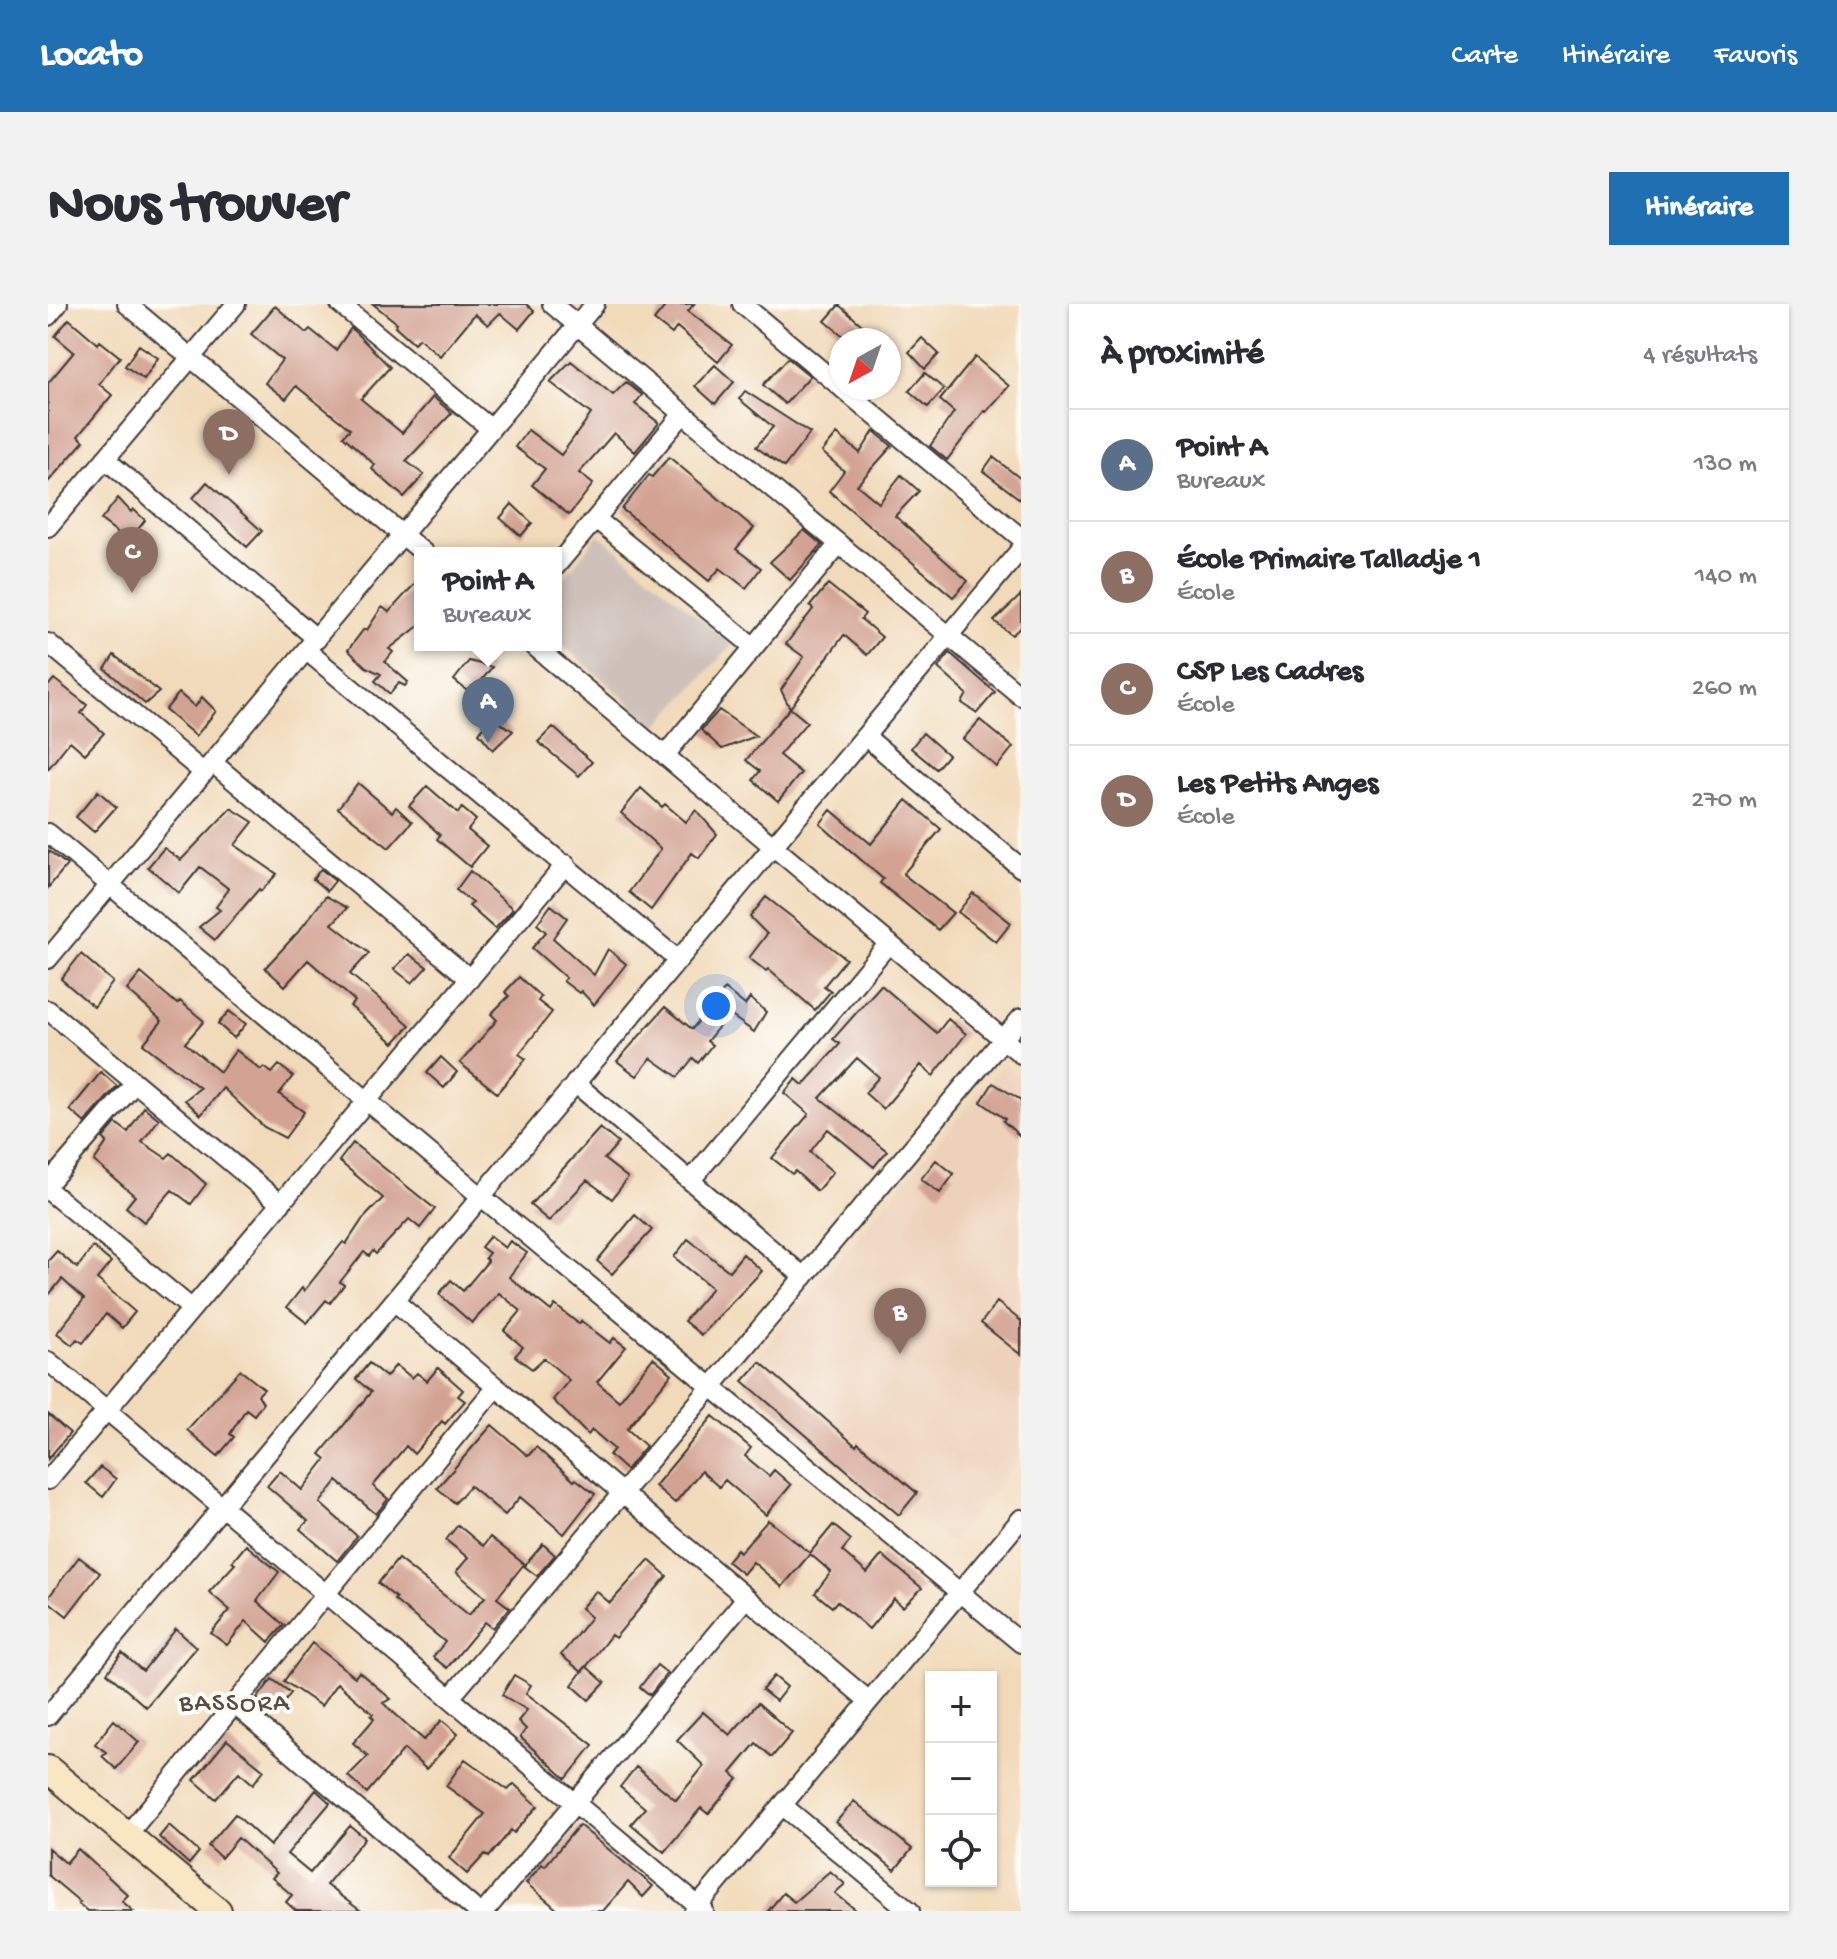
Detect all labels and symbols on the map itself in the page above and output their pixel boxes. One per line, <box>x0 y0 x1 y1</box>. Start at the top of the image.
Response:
north arrow <box>829 328 901 400</box>
pin: D <box>203 409 255 475</box>
pin: C <box>106 527 158 593</box>
pin: A <box>462 677 514 743</box>
your location <box>696 986 736 1026</box>
pin: B <box>874 1288 926 1354</box>
district label: BASSORA <box>178 1690 291 1721</box>

